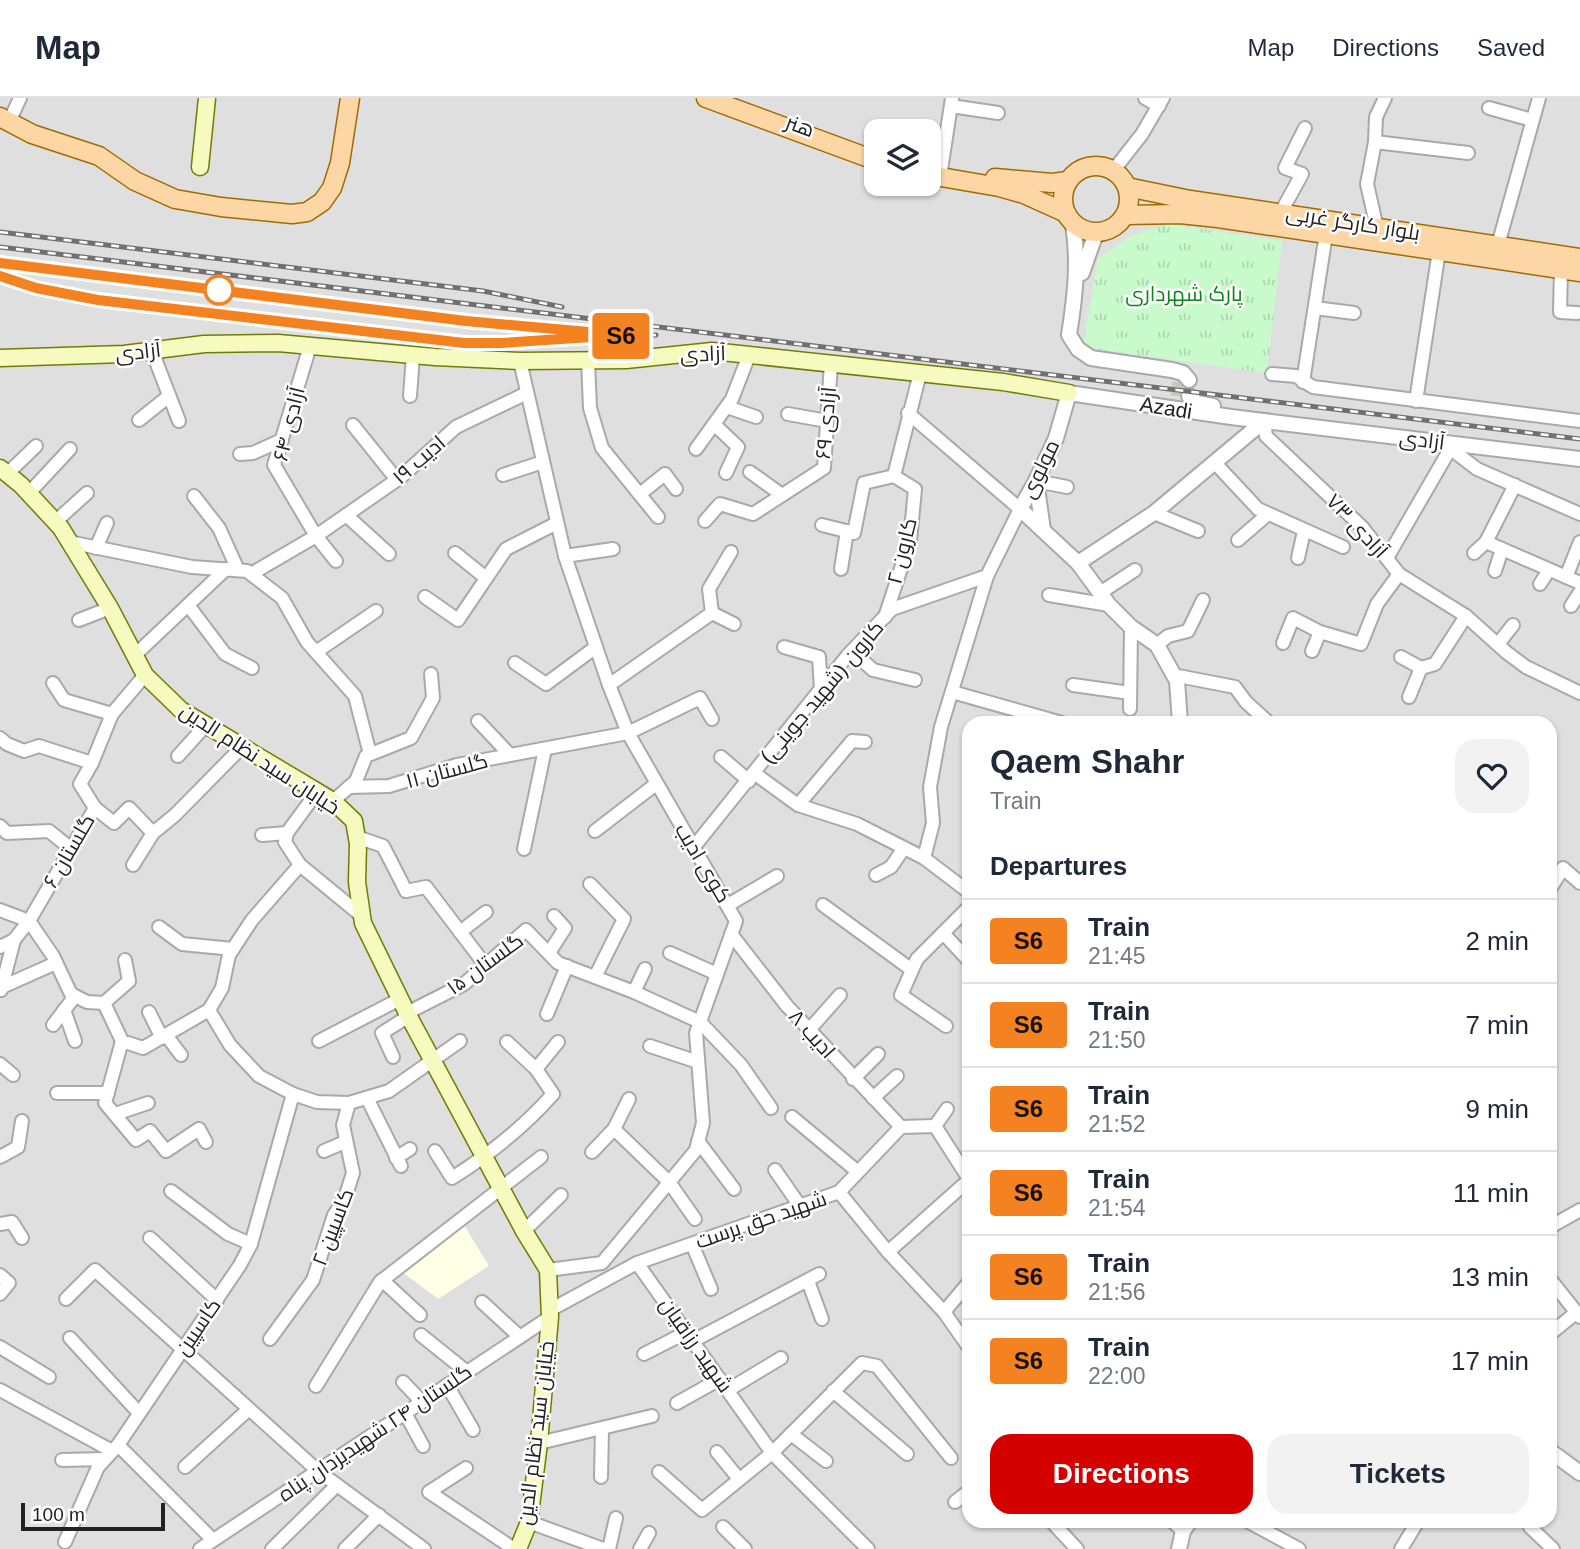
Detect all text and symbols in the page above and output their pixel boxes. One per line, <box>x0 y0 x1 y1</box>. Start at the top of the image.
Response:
text: Map <box>35 29 101 66</box>
text: Map <box>1248 34 1294 61</box>
text: Directions <box>1332 34 1439 61</box>
text: Saved <box>1477 34 1545 61</box>
street label: هنر <box>781 109 818 142</box>
map controls <box>864 119 941 196</box>
button: layers <box>864 119 941 196</box>
street label: بلوار کارگر غربی <box>1284 201 1422 246</box>
unlabelled marker <box>204 275 234 305</box>
park label: پارک شهرداری <box>1125 282 1243 308</box>
line badge: S6 <box>590 313 652 359</box>
text: S6 <box>606 322 636 349</box>
street label: آزادی <box>114 338 162 367</box>
street label: آزادی <box>680 341 727 368</box>
street label: آزادی ۶۴ <box>268 384 311 464</box>
street label: آزادی ۶۹ <box>811 385 842 460</box>
street label: Azadi <box>1138 392 1194 423</box>
street label: آزادی <box>1398 425 1447 456</box>
street label: ادیب ۱۹ <box>388 431 450 489</box>
street label: مولوی <box>1016 436 1065 503</box>
street label: آزادی ۷۳ <box>1321 489 1393 564</box>
street label: کارون ۲ <box>882 516 923 587</box>
street label: کارون (شهید جوینی) <box>755 616 889 769</box>
street label: خیابان سید نظام الدین <box>174 698 344 821</box>
button: heart <box>1455 739 1529 813</box>
text: Qaem Shahr <box>990 743 1184 780</box>
street label: گلستان ۱۱ <box>403 749 491 794</box>
text: Train <box>990 788 1042 814</box>
street label: گلستان ۶ <box>38 810 100 893</box>
street label: کوی ادیب <box>669 819 736 908</box>
text: Departures <box>990 851 1127 881</box>
text: Train <box>1088 912 1150 942</box>
text: 2 min <box>1465 926 1529 956</box>
text: S6 <box>1014 927 1043 954</box>
street label: گلستان ۱۵ <box>442 928 529 1001</box>
text: 21:45 <box>1088 943 1146 969</box>
text: Train <box>1088 996 1150 1026</box>
street label: ادیب ۸ <box>785 1005 840 1063</box>
text: 7 min <box>1465 1010 1529 1040</box>
text: S6 <box>1014 1011 1043 1038</box>
text: 21:50 <box>1088 1027 1146 1053</box>
text: Train <box>1088 1080 1150 1110</box>
text: 9 min <box>1465 1094 1529 1124</box>
text: S6 <box>1014 1095 1043 1122</box>
text: 21:52 <box>1088 1111 1146 1137</box>
text: Train <box>1088 1164 1150 1194</box>
text: 11 min <box>1453 1178 1529 1208</box>
text: S6 <box>1014 1179 1043 1206</box>
street label: کاسپین ۲ <box>307 1185 360 1269</box>
street label: شهید حق پرست <box>692 1186 830 1256</box>
text: 21:54 <box>1088 1195 1146 1221</box>
text: Train <box>1088 1248 1150 1278</box>
text: 13 min <box>1451 1262 1529 1292</box>
text: S6 <box>1014 1263 1043 1290</box>
text: 21:56 <box>1088 1279 1146 1305</box>
street label: شهید رزاقیان <box>654 1293 737 1398</box>
street label: کاسپین <box>170 1294 227 1361</box>
text: Train <box>1088 1332 1150 1362</box>
street label: خیابان سید نظام الدین <box>513 1339 561 1527</box>
text: 17 min <box>1451 1346 1529 1376</box>
text: S6 <box>1014 1347 1043 1374</box>
street label: گلستان ۲۴ شهیدیزدان پناه <box>274 1359 477 1508</box>
text: 22:00 <box>1088 1363 1146 1389</box>
button: Directions <box>990 1434 1253 1514</box>
button: Tickets <box>1267 1434 1529 1514</box>
scale bar <box>21 1500 164 1532</box>
text: 100 m <box>32 1504 85 1525</box>

